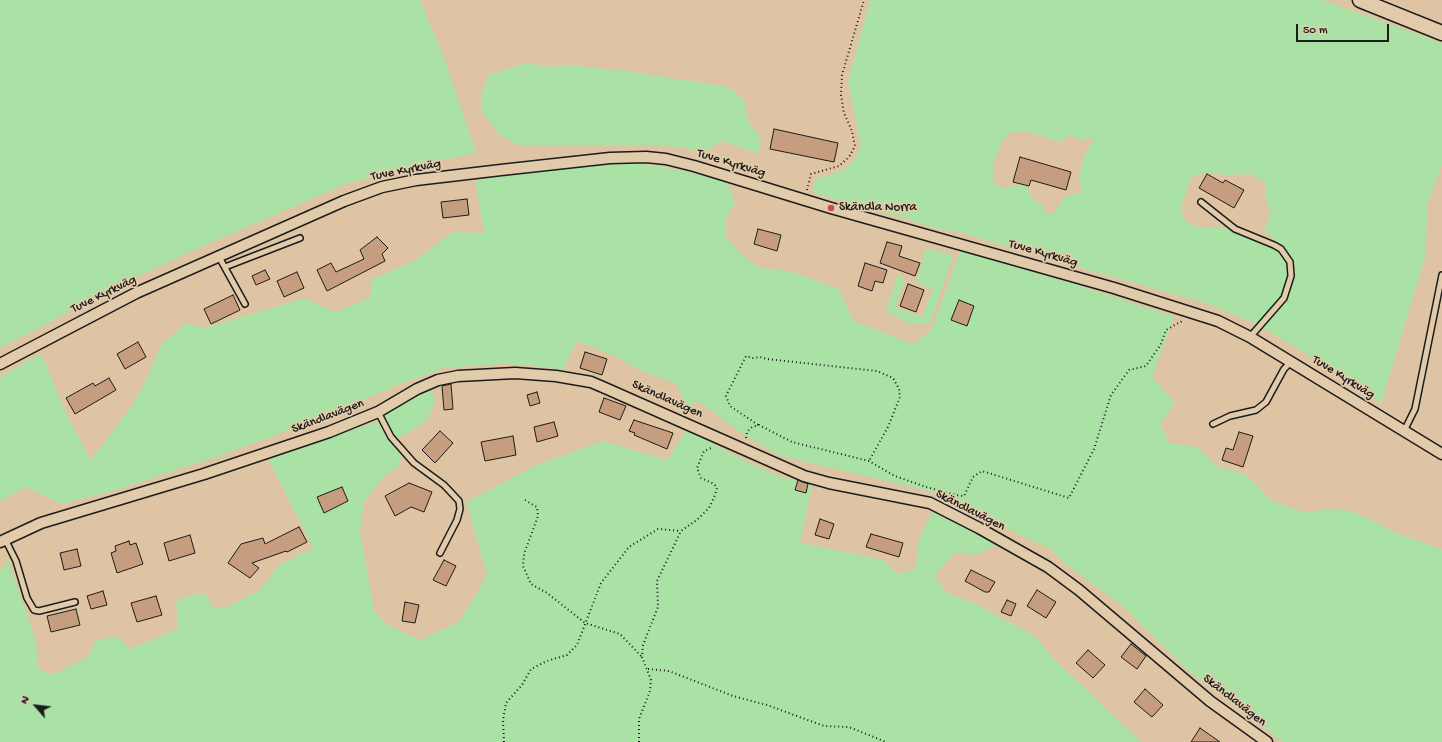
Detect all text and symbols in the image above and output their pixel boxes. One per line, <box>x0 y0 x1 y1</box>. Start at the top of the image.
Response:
scale bar <box>1298 16 1391 42</box>
text: 50 m <box>1303 24 1328 38</box>
street label: Tuve Kyrkväg <box>695 146 767 182</box>
street label: Tuve Kyrkväg <box>370 157 442 185</box>
place label: Skändla Norra <box>839 200 917 216</box>
marker: Skändla Norra <box>826 203 836 213</box>
street label: Tuve Kyrkväg <box>1007 237 1079 271</box>
street label: Tuve Kyrkväg <box>69 272 139 318</box>
street label: Tuve Kyrkväg <box>1309 353 1377 403</box>
street label: Skändlavägen <box>629 377 705 423</box>
street label: Skändlavägen <box>290 396 366 438</box>
street label: Skändlavägen <box>933 487 1007 535</box>
street label: Skändlavägen <box>1199 671 1269 731</box>
north arrow <box>16 686 56 726</box>
text: N <box>18 694 32 706</box>

